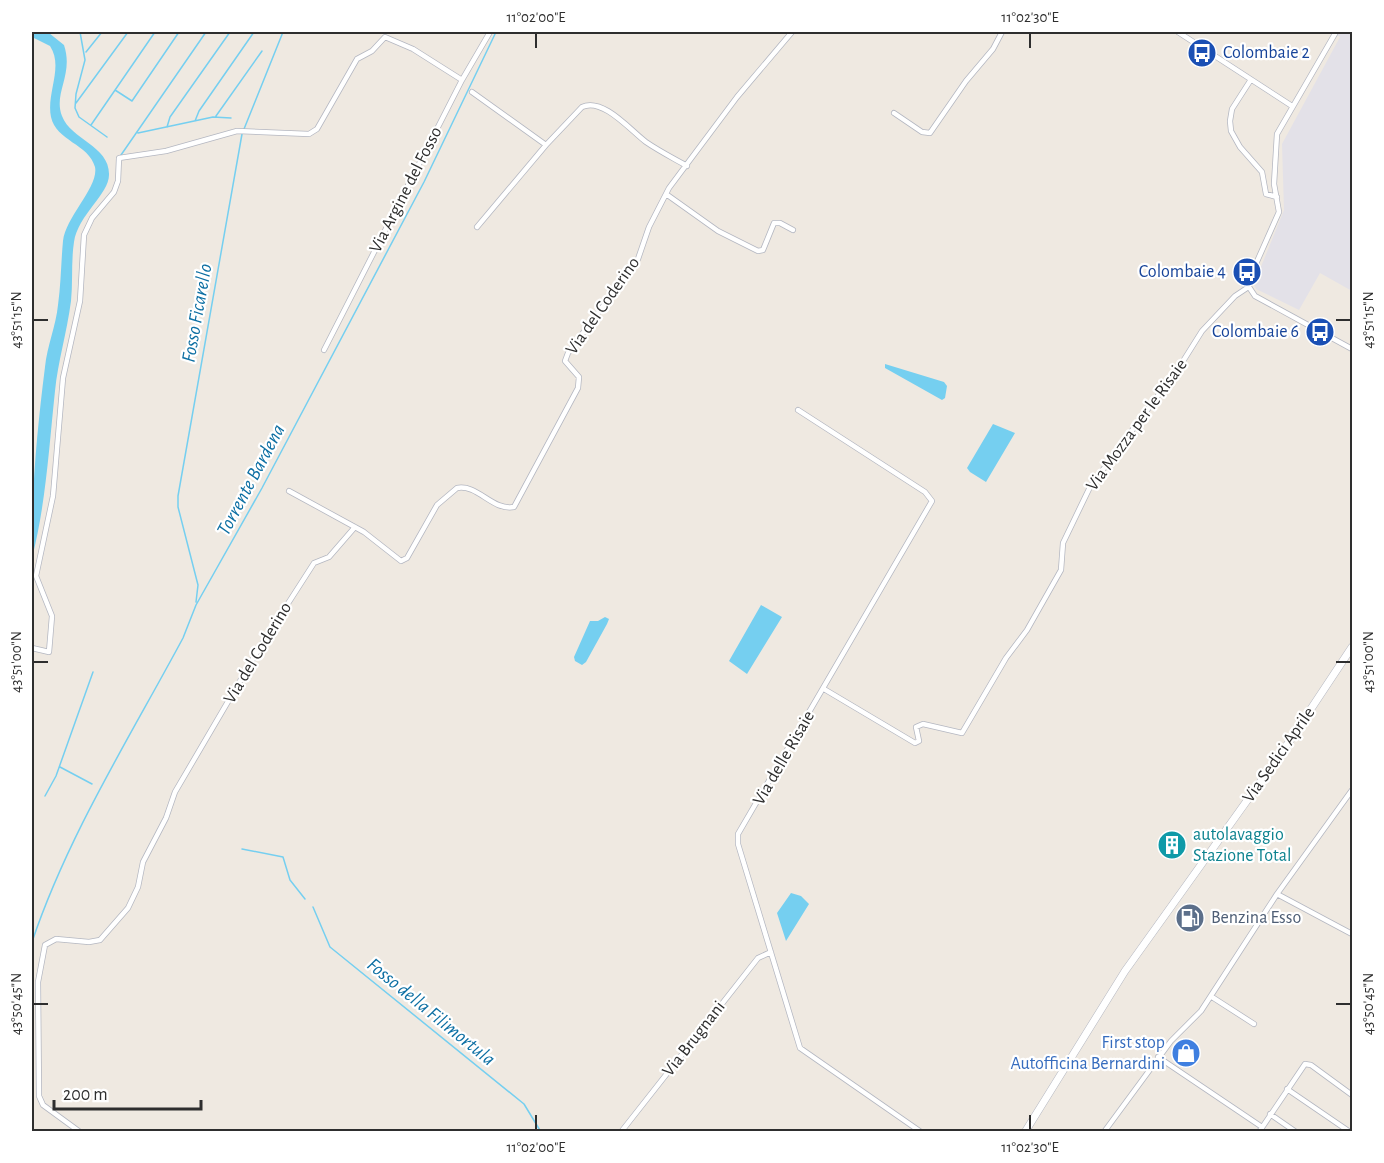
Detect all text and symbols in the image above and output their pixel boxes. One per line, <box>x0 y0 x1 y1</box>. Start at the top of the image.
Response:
text: 11°02'00"E <box>506 10 566 25</box>
text: 11°02'30"E <box>1001 10 1059 25</box>
bus stop icon: Colombaie 2 <box>1186 37 1218 69</box>
place label: Colombaie 2 <box>1223 44 1310 62</box>
street label: Via Argine del Fosso <box>366 124 446 256</box>
street label: Via del Coderino <box>563 254 643 358</box>
bus stop icon: Colombaie 4 <box>1231 256 1263 288</box>
water label: Fosso Ficarello <box>178 262 216 364</box>
place label: Colombaie 4 <box>1139 263 1226 281</box>
text: 43°51'15"N <box>9 291 24 349</box>
text: 43°51'15"N <box>1361 291 1376 349</box>
bus stop icon: Colombaie 6 <box>1304 316 1336 348</box>
place label: Colombaie 6 <box>1212 323 1299 341</box>
street label: Via Mozza per le Risaie <box>1083 356 1191 494</box>
water label: Torrente Bardena <box>213 421 289 539</box>
street label: Via del Coderino <box>221 599 295 707</box>
text: 43°51'00"N <box>9 631 24 693</box>
text: 43°51'00"N <box>1361 631 1376 693</box>
street label: Via Sedici Aprile <box>1239 704 1319 806</box>
street label: Via delle Risaie <box>750 708 818 808</box>
place label: autolavaggio Stazione Total <box>1193 826 1292 865</box>
building icon: autolavaggio Stazione Total <box>1156 829 1188 861</box>
fuel station icon: Benzina Esso <box>1174 902 1206 934</box>
place label: Benzina Esso <box>1211 909 1301 927</box>
water label: Fosso della Filimortula <box>363 954 499 1070</box>
text: 43°50'45"N <box>9 973 24 1035</box>
text: 43°50'45"N <box>1361 973 1376 1035</box>
street label: Via Brugnani <box>659 998 729 1080</box>
place label: First stop Autofficina Bernardini <box>1010 1034 1165 1073</box>
shop icon: First stop Autofficina Bernardini <box>1170 1037 1202 1069</box>
scale bar <box>54 1073 201 1111</box>
text: 200 m <box>63 1086 108 1104</box>
text: 11°02'00"E <box>506 1140 566 1155</box>
text: 11°02'30"E <box>1001 1140 1059 1155</box>

